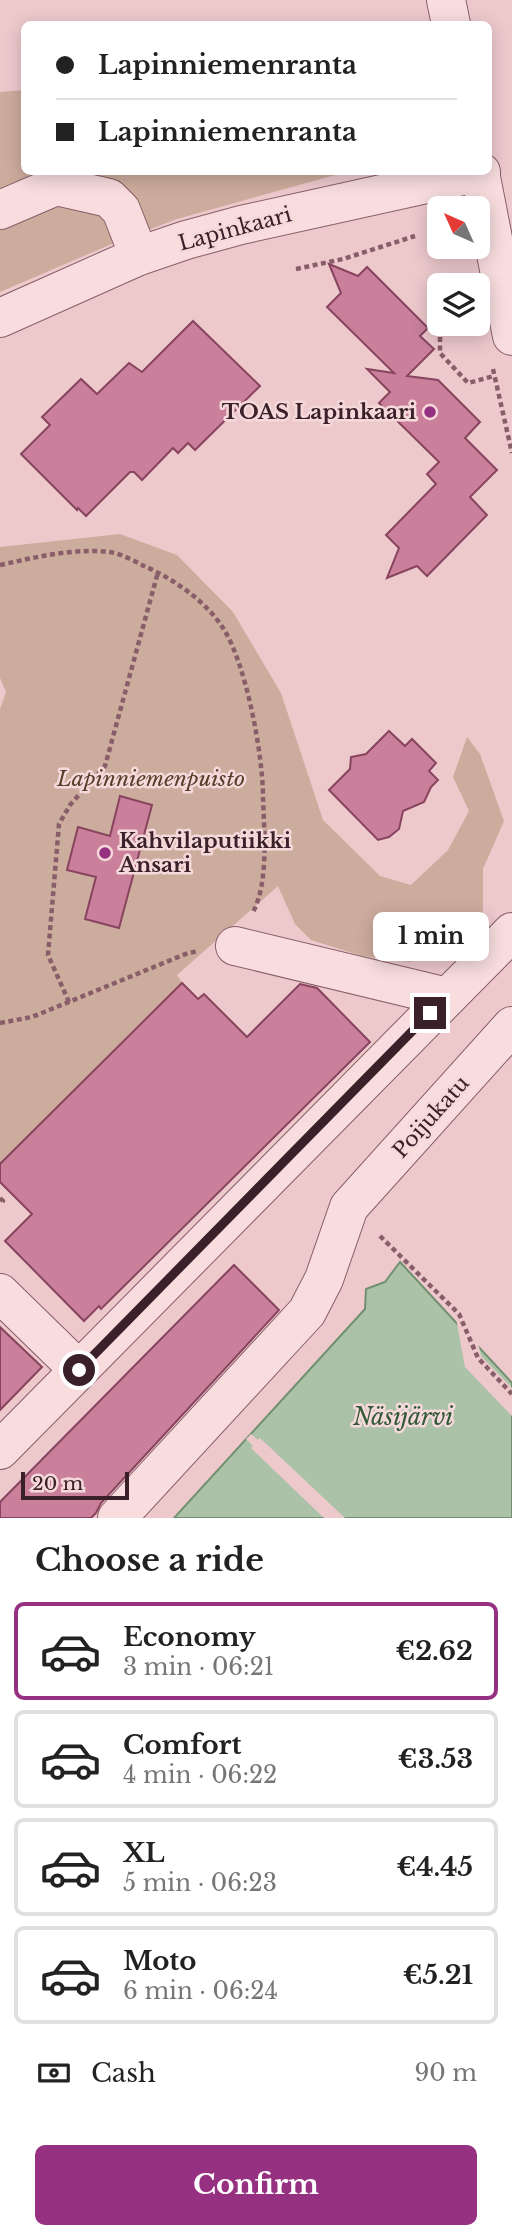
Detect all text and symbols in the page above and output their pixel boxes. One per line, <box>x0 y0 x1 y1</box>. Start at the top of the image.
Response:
text: Lapinniemenranta <box>98 49 357 81</box>
text: Lapinniemenranta <box>98 116 357 148</box>
north arrow <box>427 196 490 259</box>
map controls <box>427 196 490 336</box>
street label: Lapinkaari <box>176 201 294 257</box>
button: layers <box>427 273 490 336</box>
place label: TOAS Lapinkaari <box>222 399 416 425</box>
marker: TOAS Lapinkaari <box>422 404 438 420</box>
park label: Lapinniemenpuisto <box>56 766 245 792</box>
place label: Kahvilaputiikki Ansari <box>118 828 292 878</box>
marker: Kahvilaputiikki Ansari <box>97 845 113 861</box>
callout: 1 min <box>372 912 488 960</box>
text: 1 min <box>398 922 464 950</box>
route end <box>414 997 446 1029</box>
street label: Poijukatu <box>387 1070 475 1164</box>
route start <box>63 1354 95 1386</box>
water label: Näsijärvi <box>352 1403 453 1431</box>
scale bar <box>21 1469 130 1501</box>
text: 20 m <box>32 1472 83 1495</box>
text: Choose a ride <box>35 1540 264 1580</box>
icon: car <box>39 1620 102 1683</box>
text: Economy <box>123 1621 256 1653</box>
text: €2.62 <box>395 1635 473 1667</box>
text: 3 min · 06:21 <box>123 1653 274 1681</box>
icon: car <box>39 1728 102 1791</box>
text: Comfort <box>123 1729 241 1761</box>
text: €3.53 <box>398 1743 473 1775</box>
text: 4 min · 06:22 <box>123 1761 277 1789</box>
icon: car <box>39 1836 102 1899</box>
text: XL <box>123 1837 165 1869</box>
text: €4.45 <box>396 1851 473 1883</box>
text: 5 min · 06:23 <box>123 1869 277 1897</box>
icon: car <box>39 1944 102 2007</box>
text: Moto <box>123 1945 196 1977</box>
text: €5.21 <box>403 1959 473 1991</box>
text: 6 min · 06:24 <box>123 1977 278 2005</box>
icon: cash <box>35 2054 73 2092</box>
text: Cash <box>91 2057 156 2089</box>
text: 90 m <box>415 2059 477 2087</box>
button: Confirm <box>35 2145 477 2225</box>

